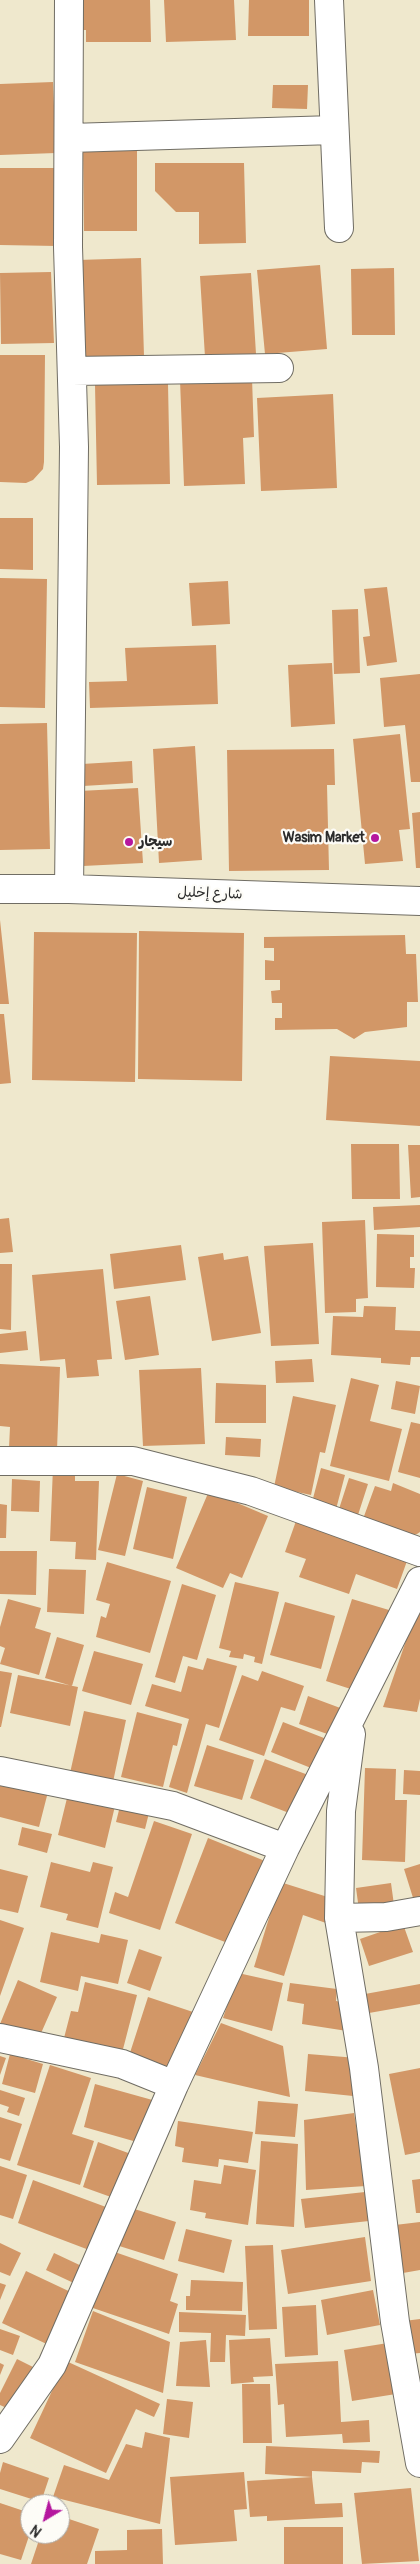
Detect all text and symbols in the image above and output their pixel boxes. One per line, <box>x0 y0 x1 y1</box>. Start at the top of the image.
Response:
place label: Wasim Market <box>283 830 365 846</box>
marker: Wasim Market <box>369 832 381 844</box>
place label: سيجار <box>139 834 172 850</box>
marker: سيجار <box>123 836 135 848</box>
street label: شارع إخليل <box>177 884 243 904</box>
north arrow <box>20 2494 70 2544</box>
text: N <box>27 2521 45 2540</box>

